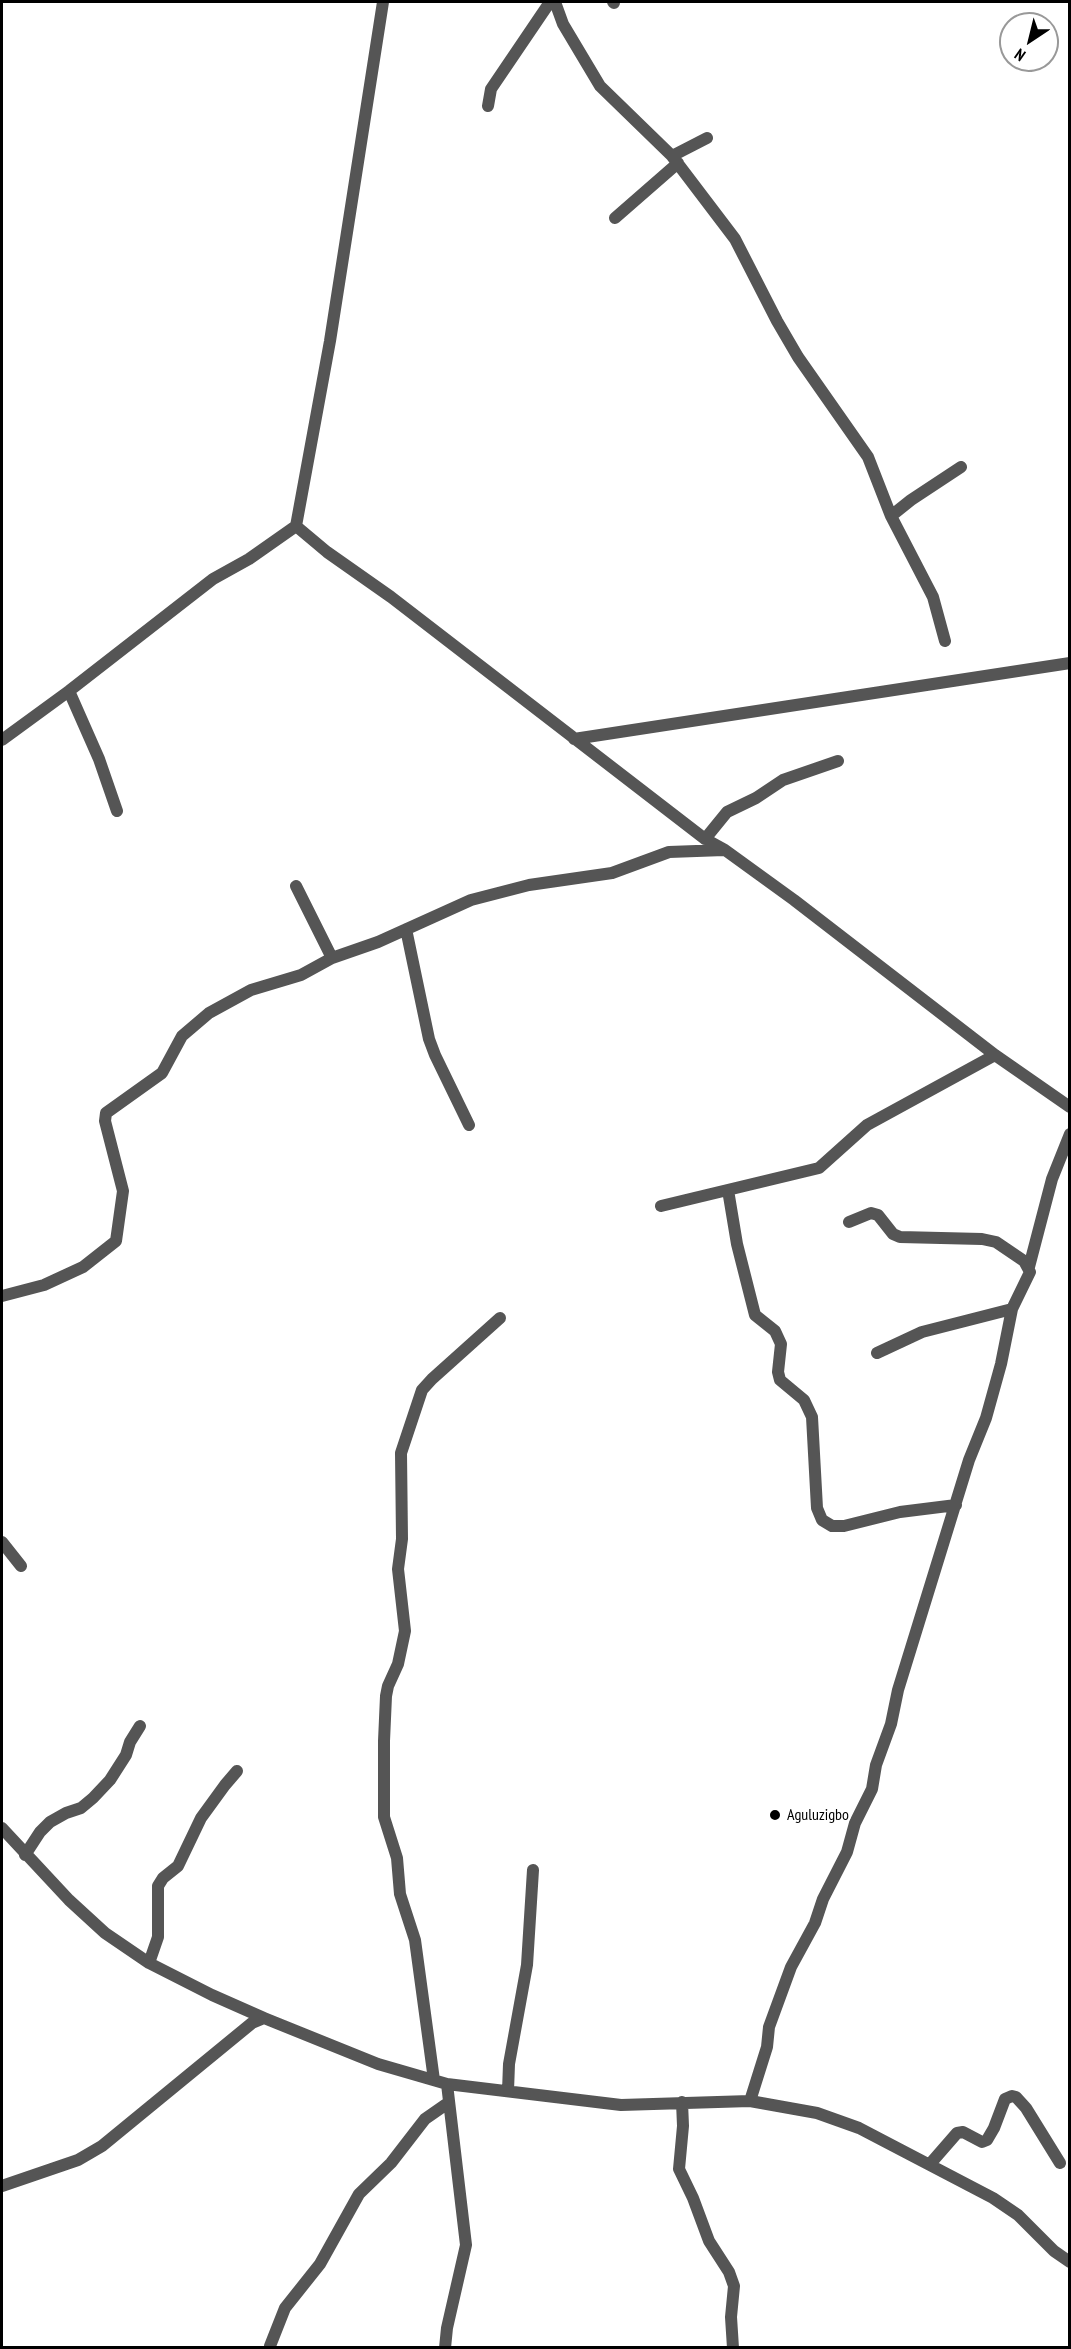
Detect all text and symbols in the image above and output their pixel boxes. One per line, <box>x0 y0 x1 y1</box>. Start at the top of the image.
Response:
north arrow <box>999 12 1059 72</box>
text: N <box>1011 44 1029 66</box>
place label: Aguluzigbo <box>787 1805 849 1825</box>
marker: Aguluzigbo <box>768 1808 782 1822</box>

